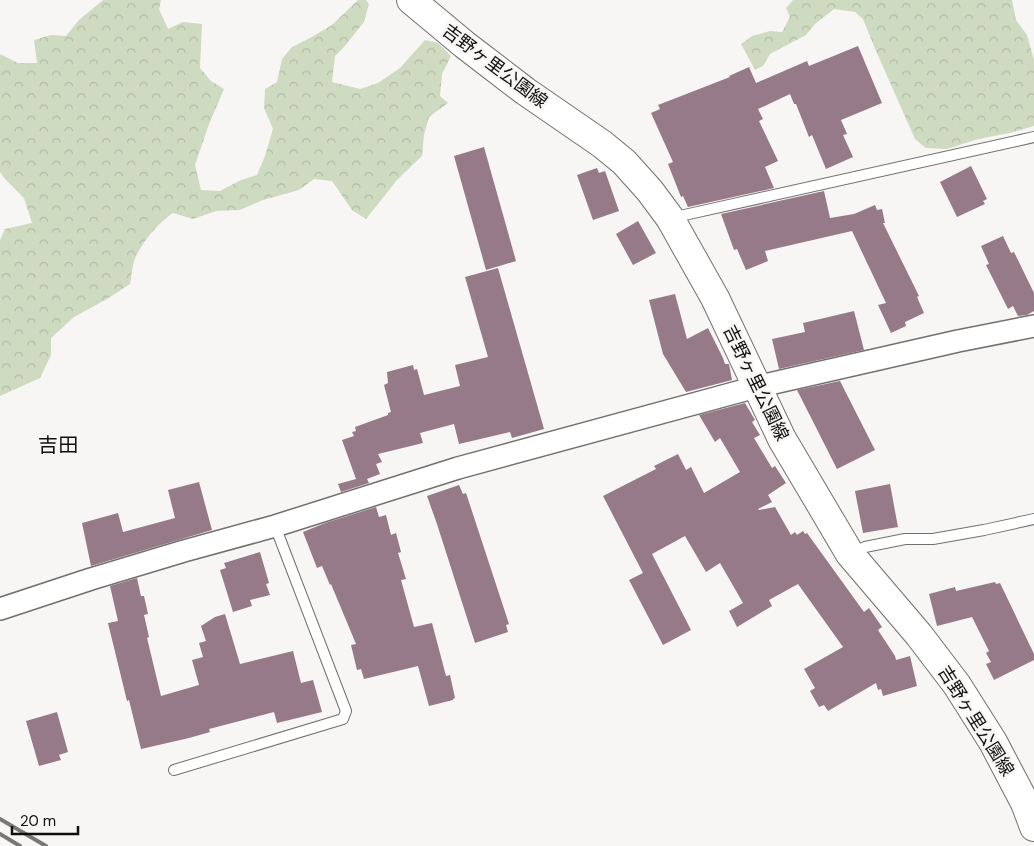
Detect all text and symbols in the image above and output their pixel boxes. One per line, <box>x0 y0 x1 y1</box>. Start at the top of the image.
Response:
street label: 吉野ヶ里公園線 <box>437 19 553 113</box>
street label: 吉野ヶ里公園線 <box>718 321 794 445</box>
district label: 吉田 <box>38 432 78 458</box>
street label: 吉野ヶ里公園線 <box>932 661 1020 781</box>
scale bar <box>12 804 79 836</box>
text: 20 m <box>20 811 56 831</box>

